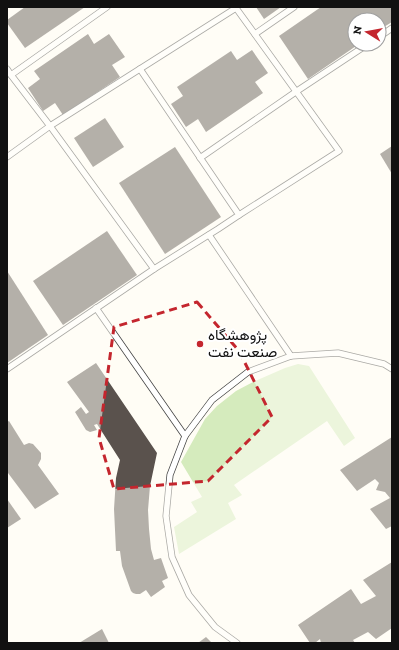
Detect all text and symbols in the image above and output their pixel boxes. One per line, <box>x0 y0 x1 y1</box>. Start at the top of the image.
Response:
north arrow <box>347 12 387 52</box>
text: N <box>350 24 365 36</box>
place label: پژوهشگاه صنعت نفت <box>208 326 277 361</box>
marker: پژوهشگاه صنعت نفت <box>195 339 205 349</box>

